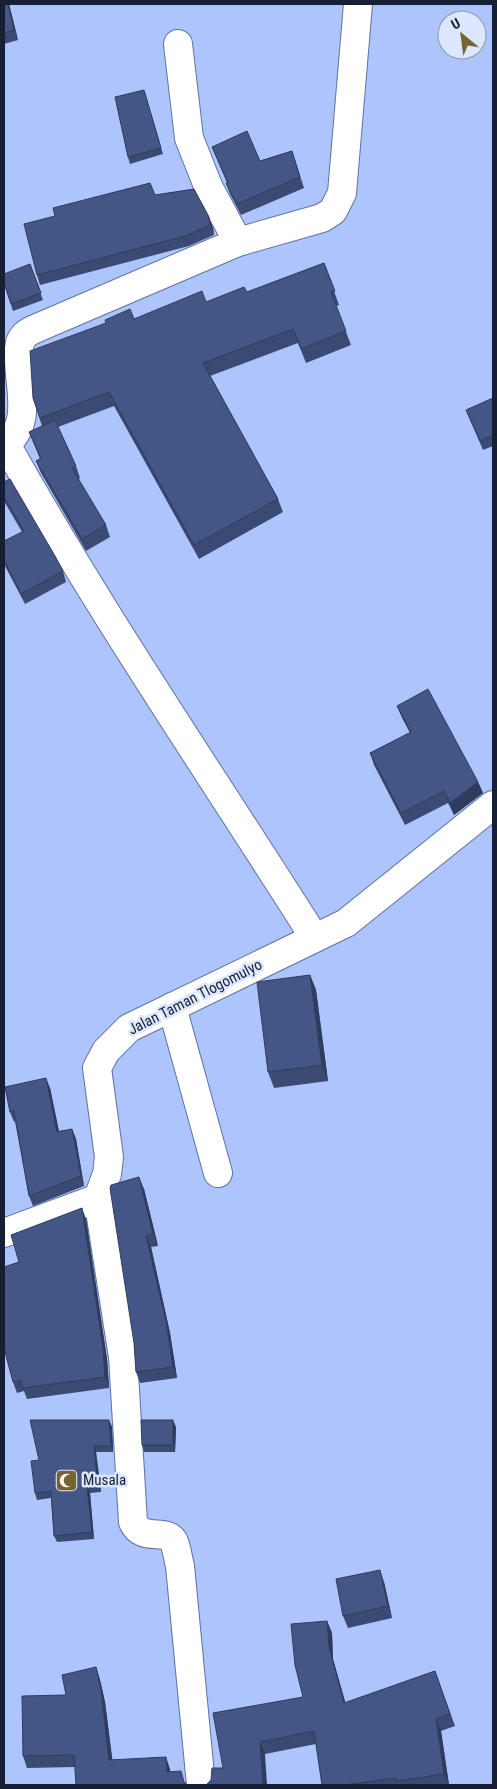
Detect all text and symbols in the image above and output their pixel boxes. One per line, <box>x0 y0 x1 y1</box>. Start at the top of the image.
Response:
north arrow <box>437 10 487 60</box>
text: U <box>448 15 463 33</box>
street label: Jalan Taman Tlogomulyo <box>125 955 265 1039</box>
mosque icon: Musala <box>55 1468 79 1492</box>
place label: Musala <box>83 1471 126 1489</box>

